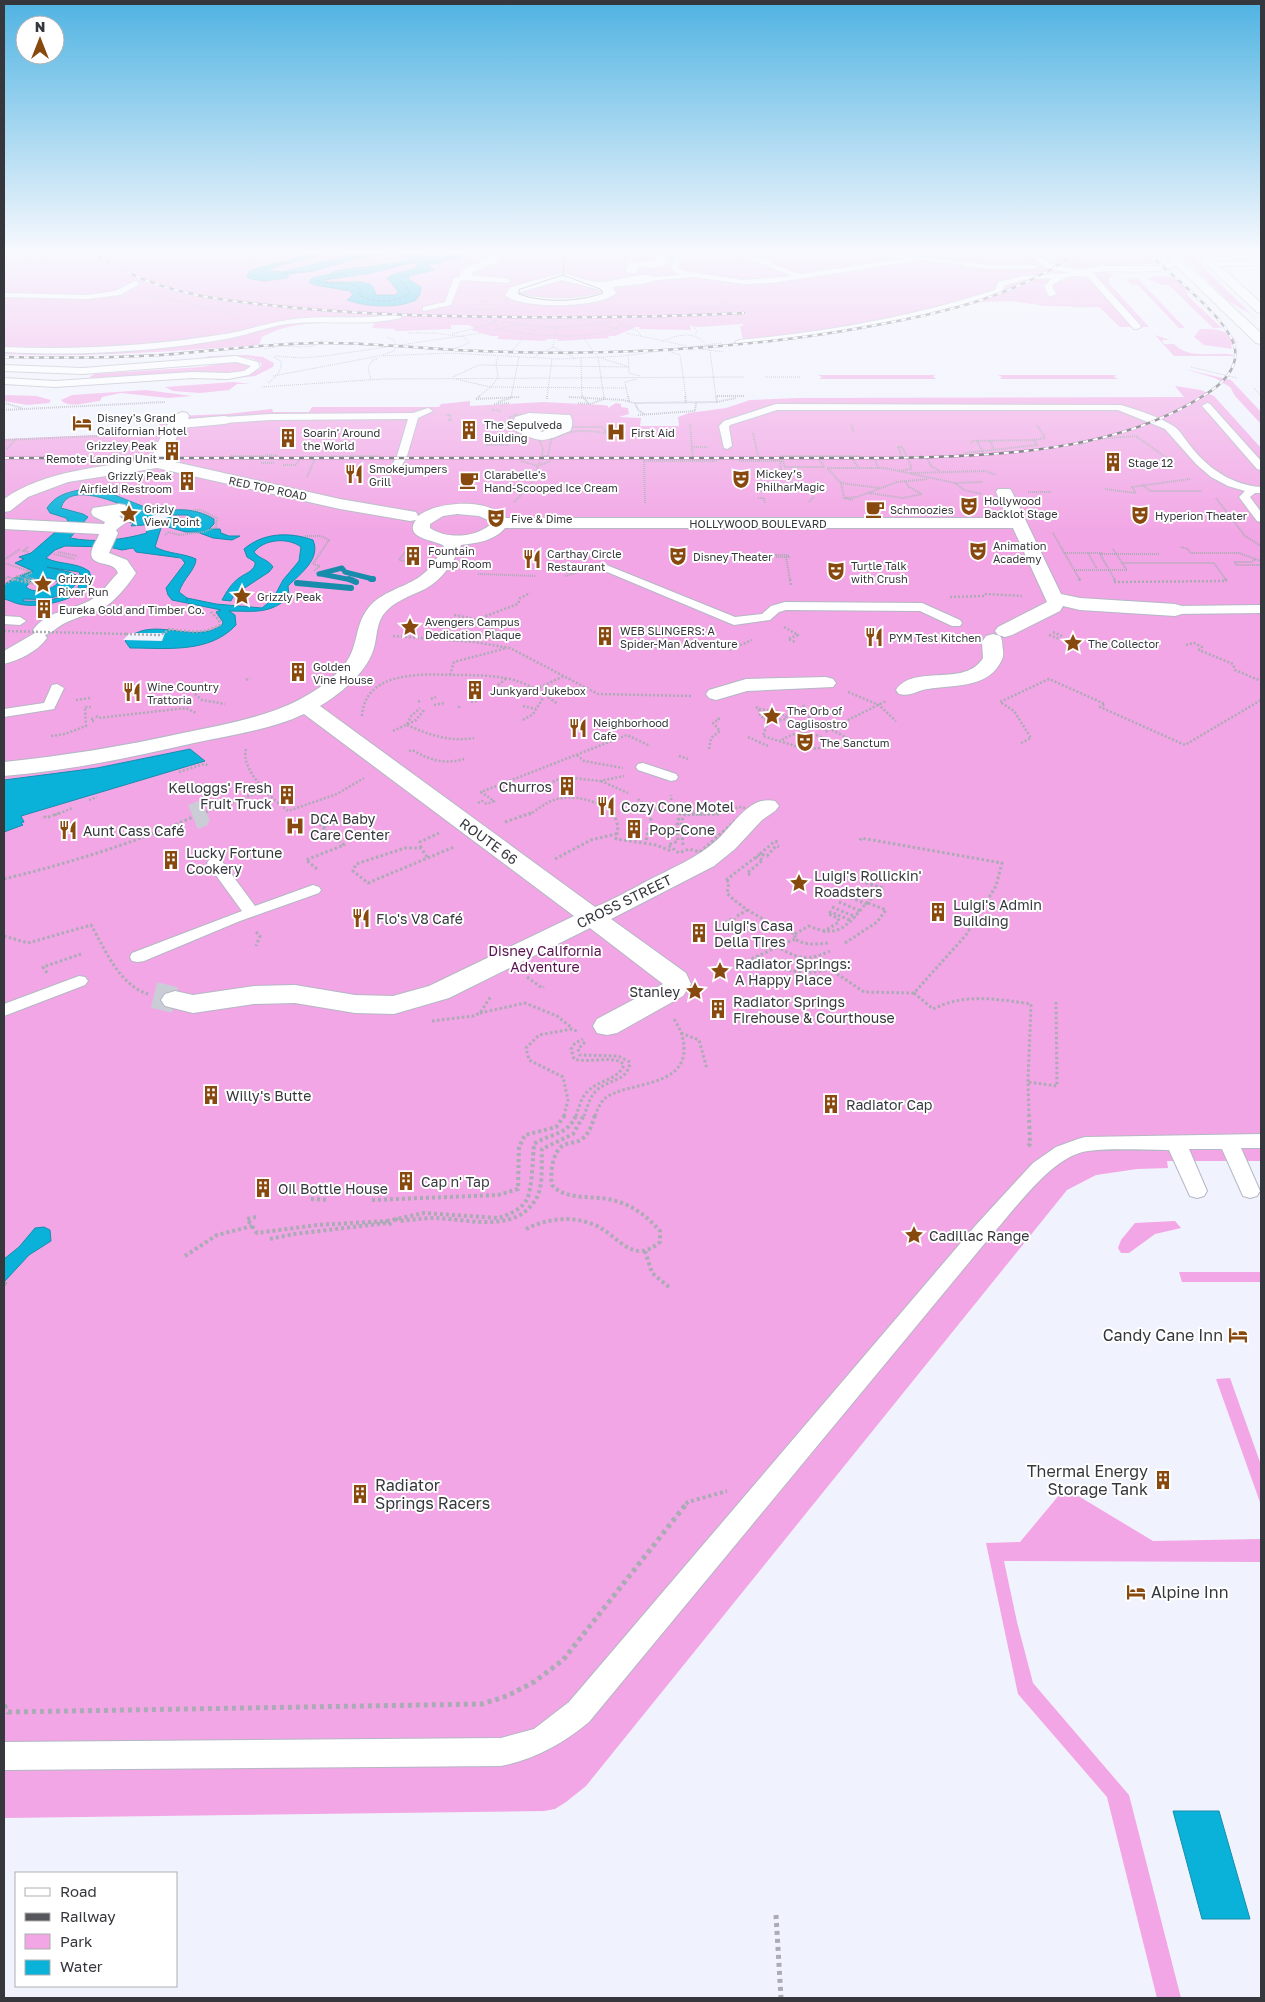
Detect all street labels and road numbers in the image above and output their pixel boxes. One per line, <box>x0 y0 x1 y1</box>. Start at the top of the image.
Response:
street label: RED TOP ROAD <box>228 473 309 503</box>
street label: HOLLYWOOD BOULEVARD <box>689 517 827 530</box>
street label: ROUTE 66 <box>457 814 521 868</box>
street label: CROSS STREET <box>574 870 675 931</box>

